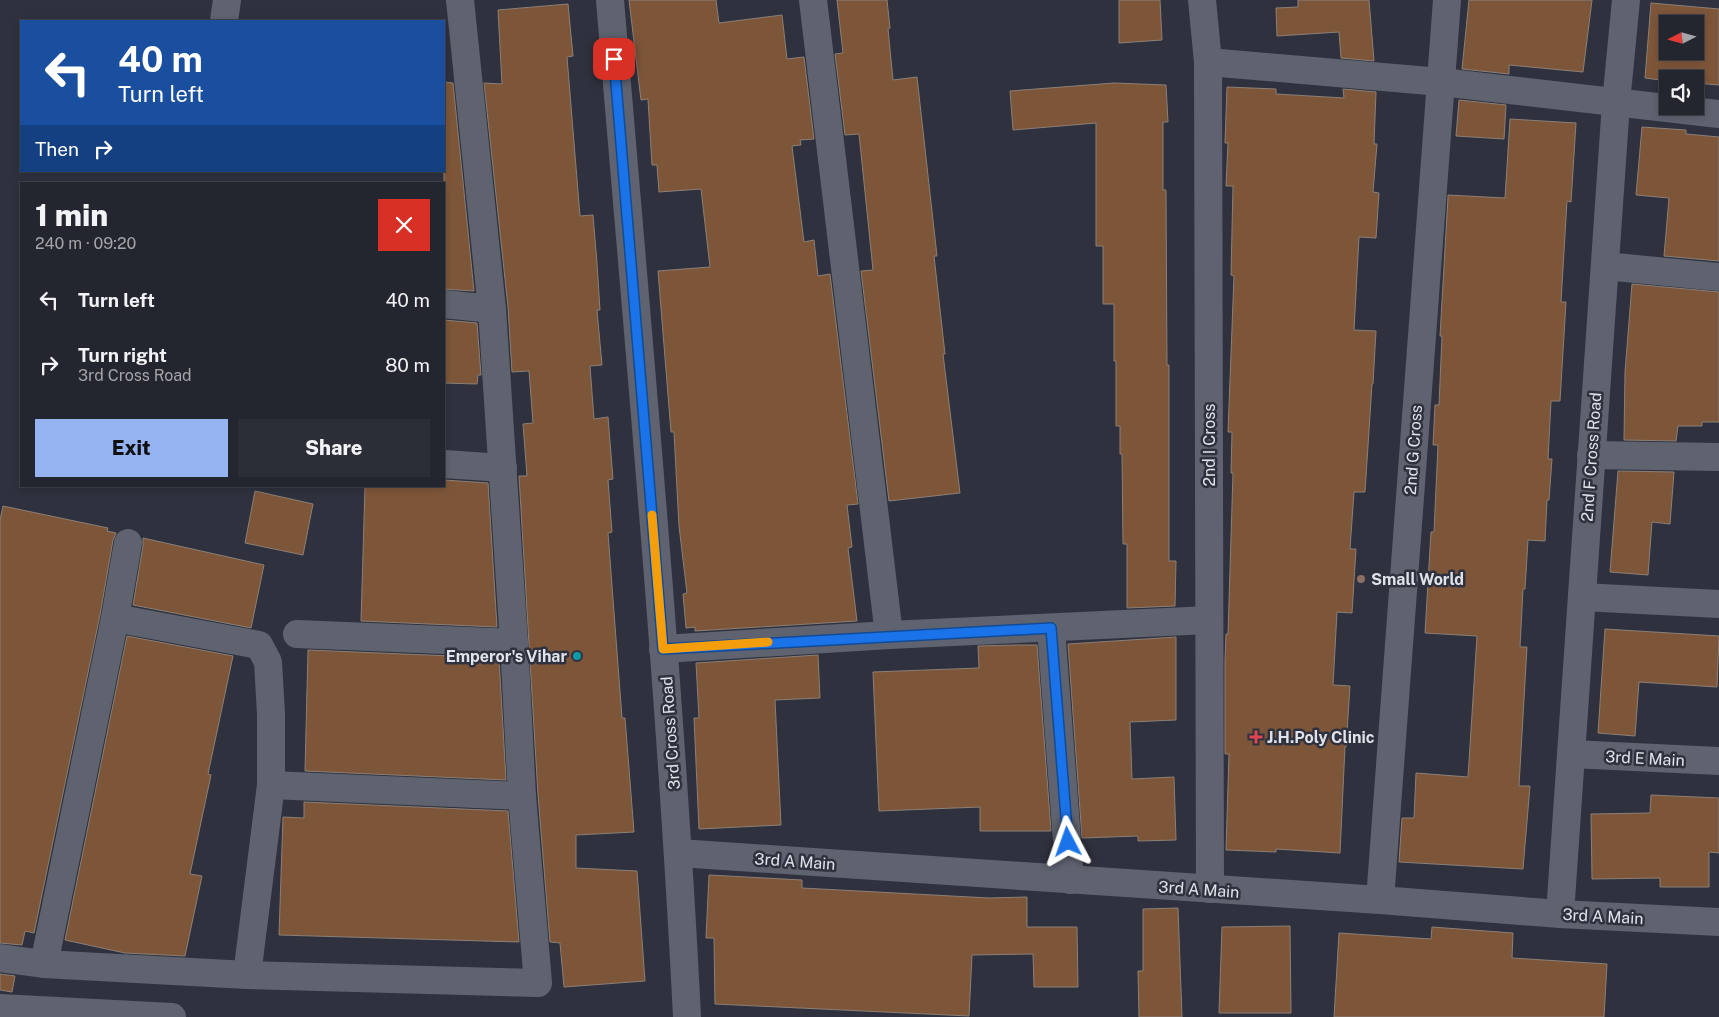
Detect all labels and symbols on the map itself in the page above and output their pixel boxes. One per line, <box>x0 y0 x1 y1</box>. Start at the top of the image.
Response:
north arrow <box>1659 15 1704 60</box>
pin <box>593 38 635 80</box>
street label: 2nd F Cross Road <box>1578 392 1605 522</box>
street label: 2nd I Cross <box>1200 404 1219 486</box>
street label: 2nd G Cross <box>1401 404 1426 496</box>
place label: Small World <box>1371 570 1464 589</box>
marker: Small World <box>1355 573 1367 585</box>
place label: Emperor's Vihar <box>446 647 567 666</box>
marker: Emperor's Vihar <box>571 650 583 662</box>
street label: 3rd Cross Road <box>657 676 684 790</box>
place label: J.H.Poly Clinic <box>1267 728 1375 747</box>
marker: J.H.Poly Clinic <box>1249 730 1263 744</box>
street label: 3rd E Main <box>1605 747 1685 770</box>
position arrow <box>1041 815 1093 867</box>
street label: 3rd A Main <box>754 849 836 874</box>
street label: 3rd A Main <box>1158 877 1240 902</box>
street label: 3rd A Main <box>1562 905 1644 928</box>

